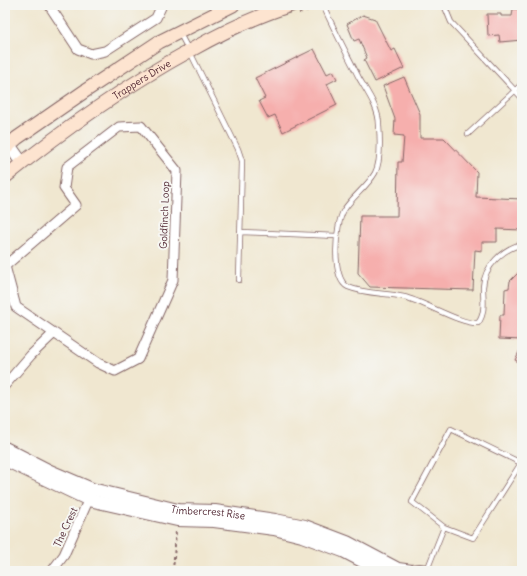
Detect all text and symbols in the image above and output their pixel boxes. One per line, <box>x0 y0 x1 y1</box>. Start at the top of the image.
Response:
street label: Trappers Drive <box>110 57 173 103</box>
street label: Goldfinch Loop <box>157 181 172 249</box>
street label: Timbercrest Rise <box>170 503 246 522</box>
street label: The Crest <box>51 505 81 549</box>

